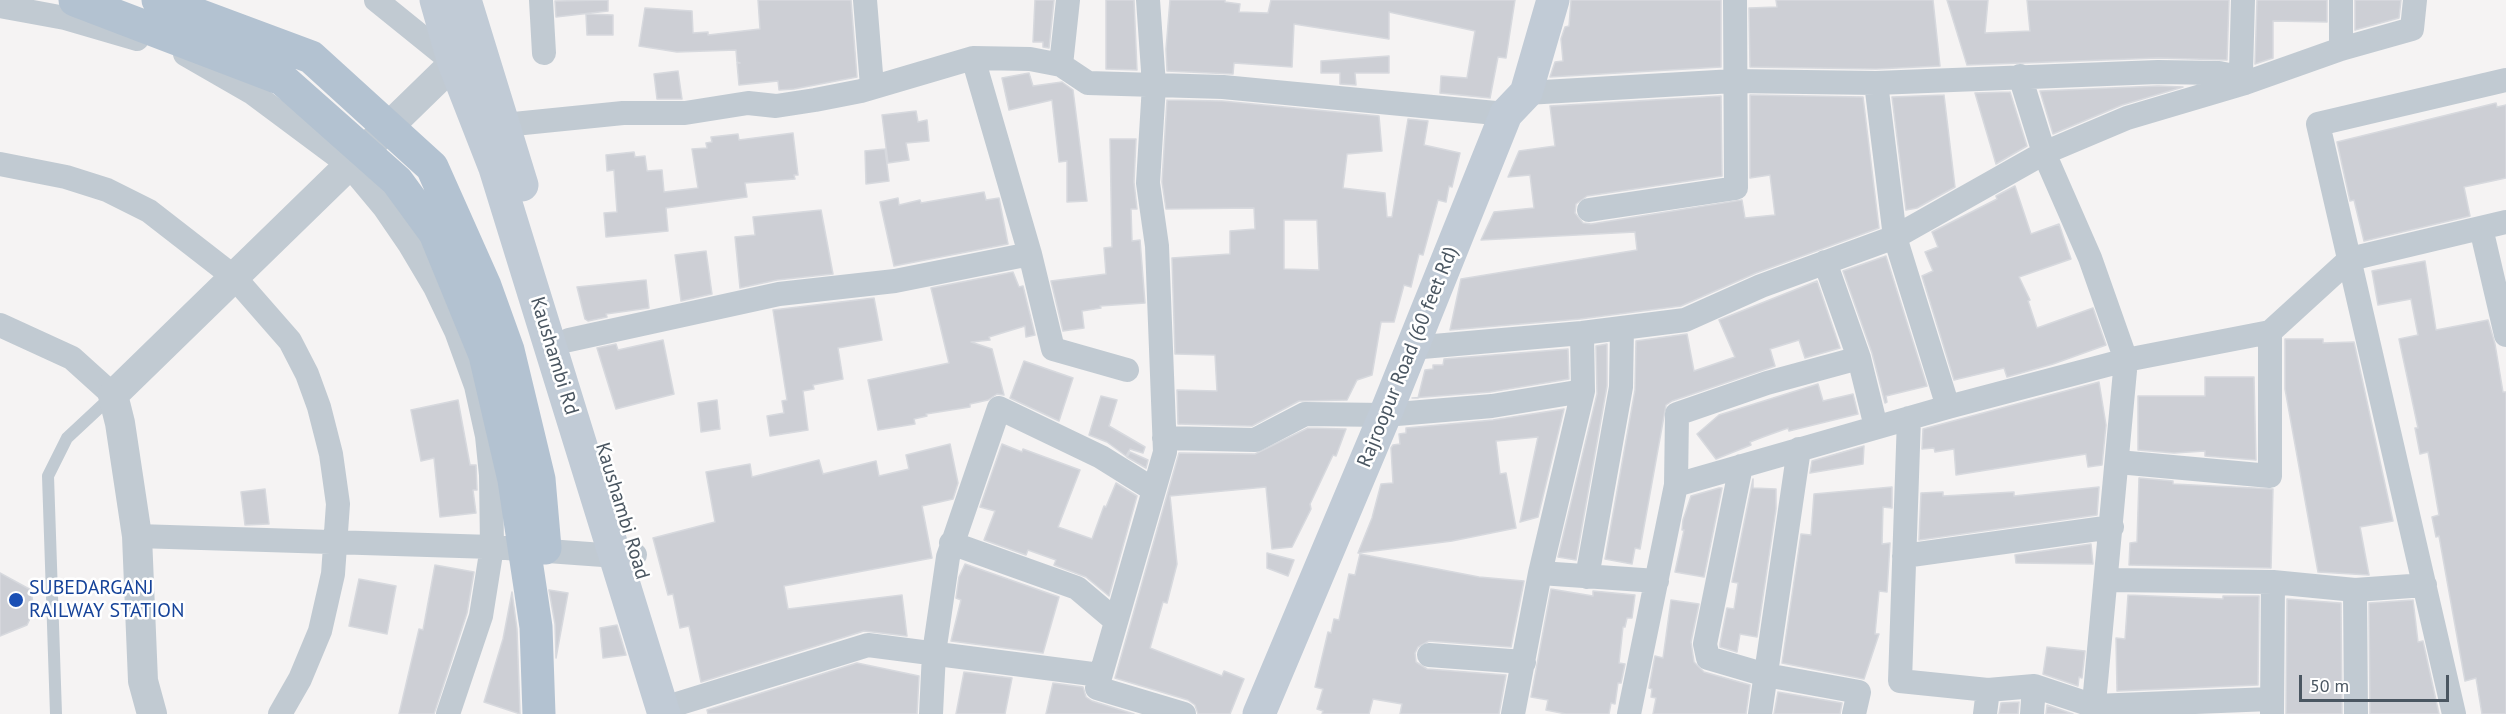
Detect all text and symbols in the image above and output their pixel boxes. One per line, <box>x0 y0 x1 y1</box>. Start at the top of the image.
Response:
street label: Rajroopur Road (60 feet Rd) <box>1353 243 1463 471</box>
street label: Kaushambi Rd <box>525 294 583 418</box>
street label: Kaushambi Road <box>590 440 654 582</box>
place label: SUBEDARGANJ RAILWAY STATION <box>29 576 184 623</box>
marker: SUBEDARGANJ RAILWAY STATION <box>7 591 25 609</box>
scale bar <box>2302 663 2452 701</box>
text: 50 m <box>2310 674 2349 697</box>

